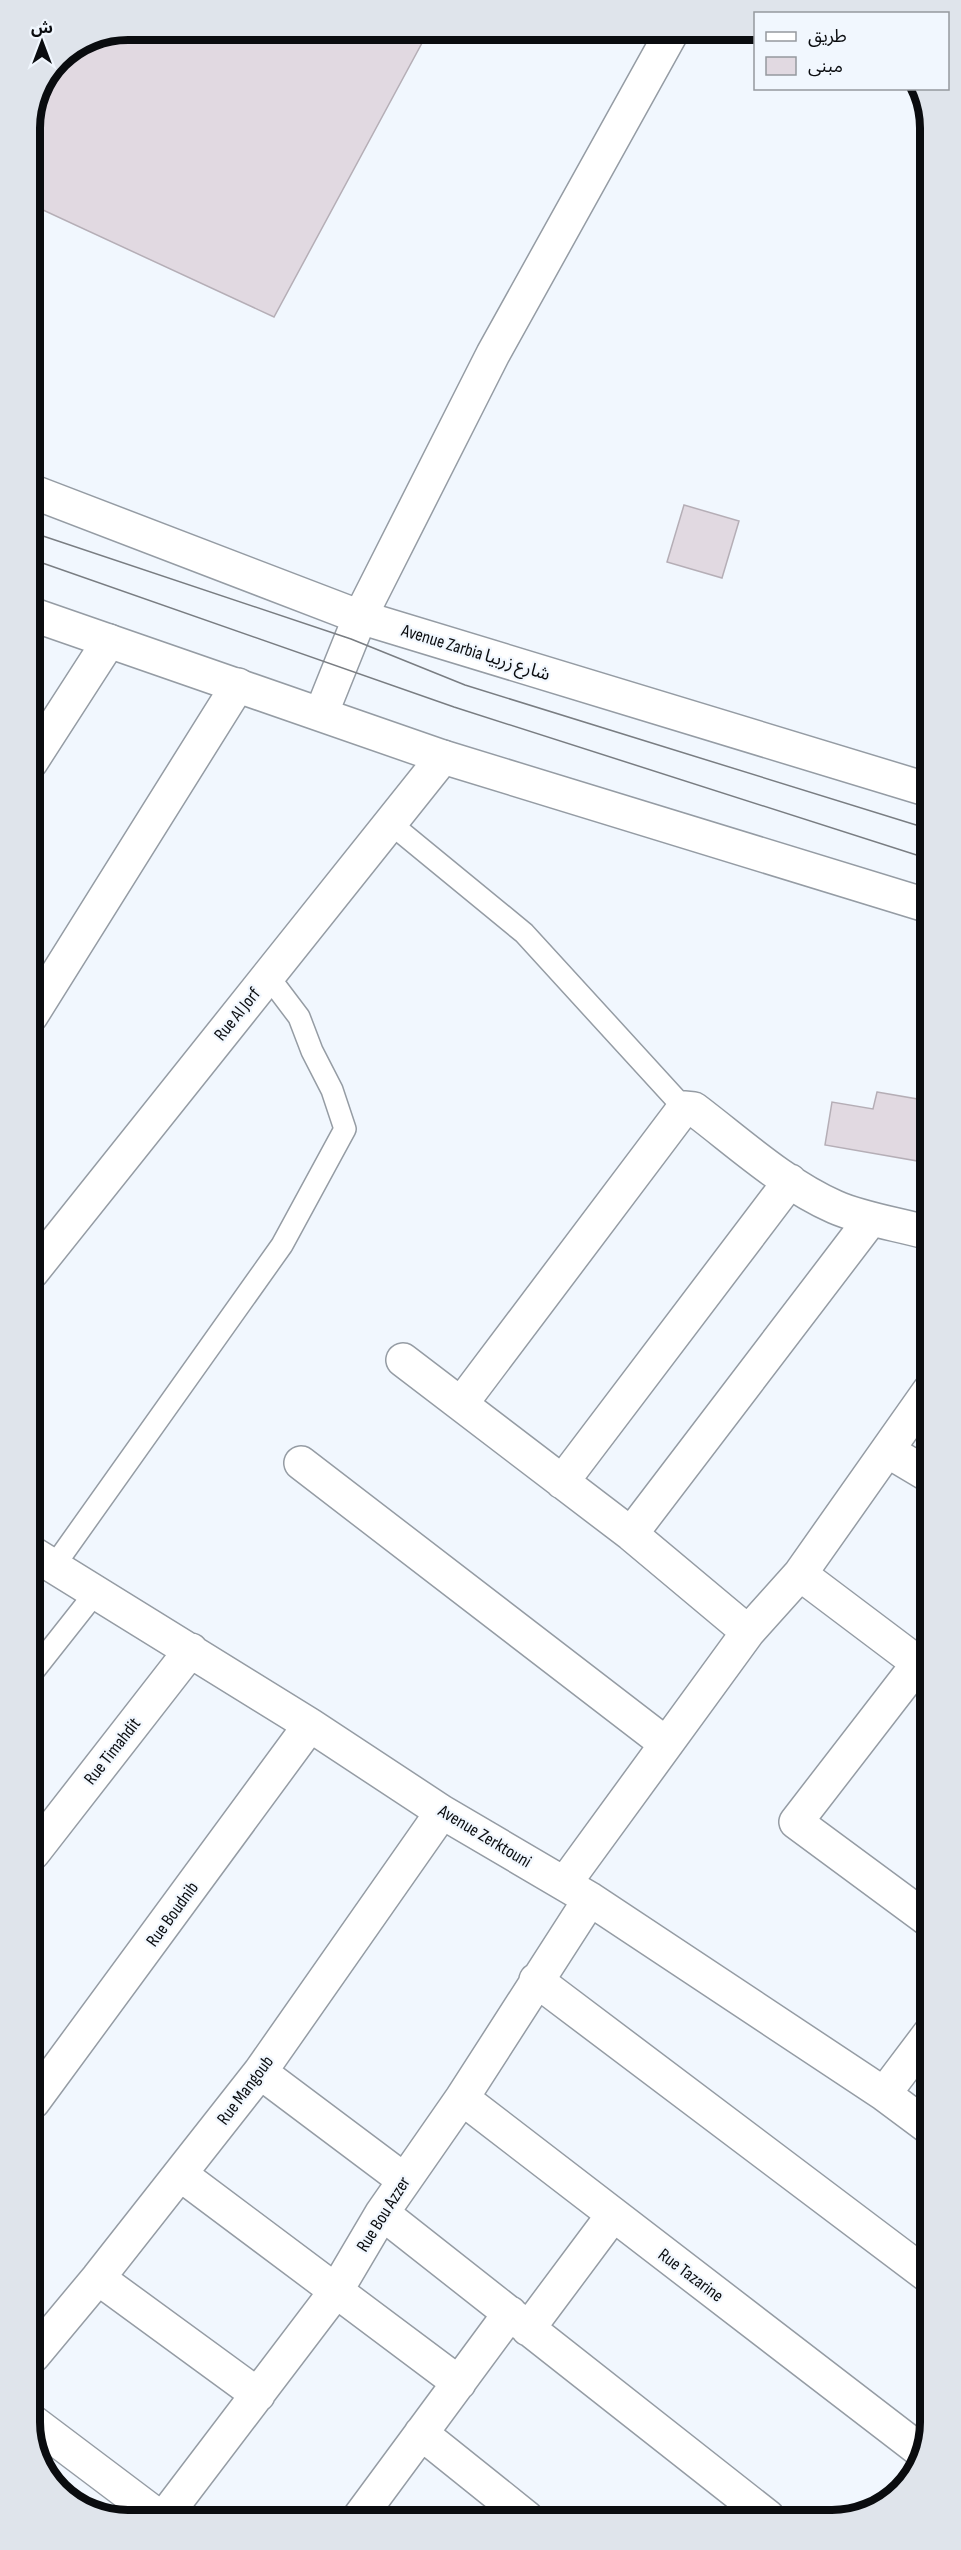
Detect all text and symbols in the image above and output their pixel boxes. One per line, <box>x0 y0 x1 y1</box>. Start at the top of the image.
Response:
north arrow <box>12 12 72 72</box>
legend <box>754 12 949 90</box>
text: ش <box>31 19 53 38</box>
text: طريق <box>808 26 847 47</box>
text: مبنى <box>808 56 843 77</box>
street label: Avenue Zarbia شارع زربيا <box>397 620 553 688</box>
street label: Rue Al Jorf <box>210 983 266 1045</box>
street label: Rue Timahdit <box>80 1713 145 1789</box>
street label: Avenue Zerktouni <box>434 1800 535 1872</box>
street label: Rue Boudnib <box>142 1878 203 1951</box>
street label: Rue Mangoub <box>213 2052 278 2129</box>
street label: Rue Bou Azzer <box>352 2173 415 2256</box>
street label: Rue Tazarine <box>654 2244 727 2307</box>

